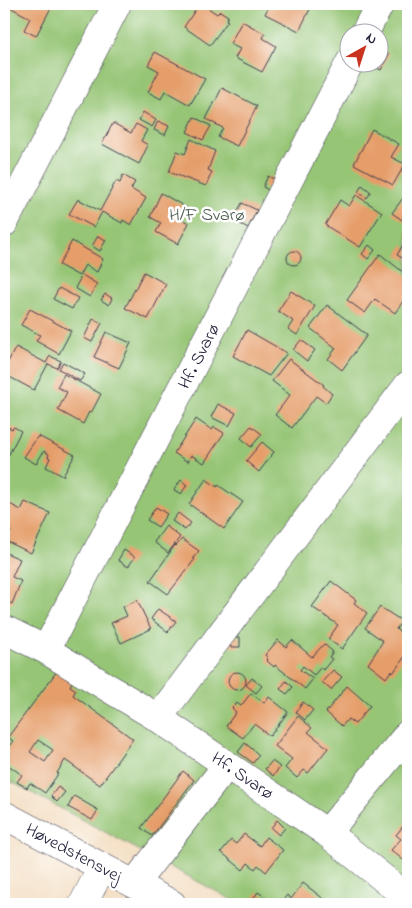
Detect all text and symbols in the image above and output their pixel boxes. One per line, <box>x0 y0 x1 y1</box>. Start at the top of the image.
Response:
north arrow <box>340 22 390 72</box>
text: N <box>361 28 382 50</box>
park label: H/F Svarø <box>169 203 245 229</box>
street label: Hf. Svarø <box>172 320 227 394</box>
street label: Hf. Svarø <box>206 746 278 807</box>
street label: Høvedstensvej <box>20 817 126 890</box>

